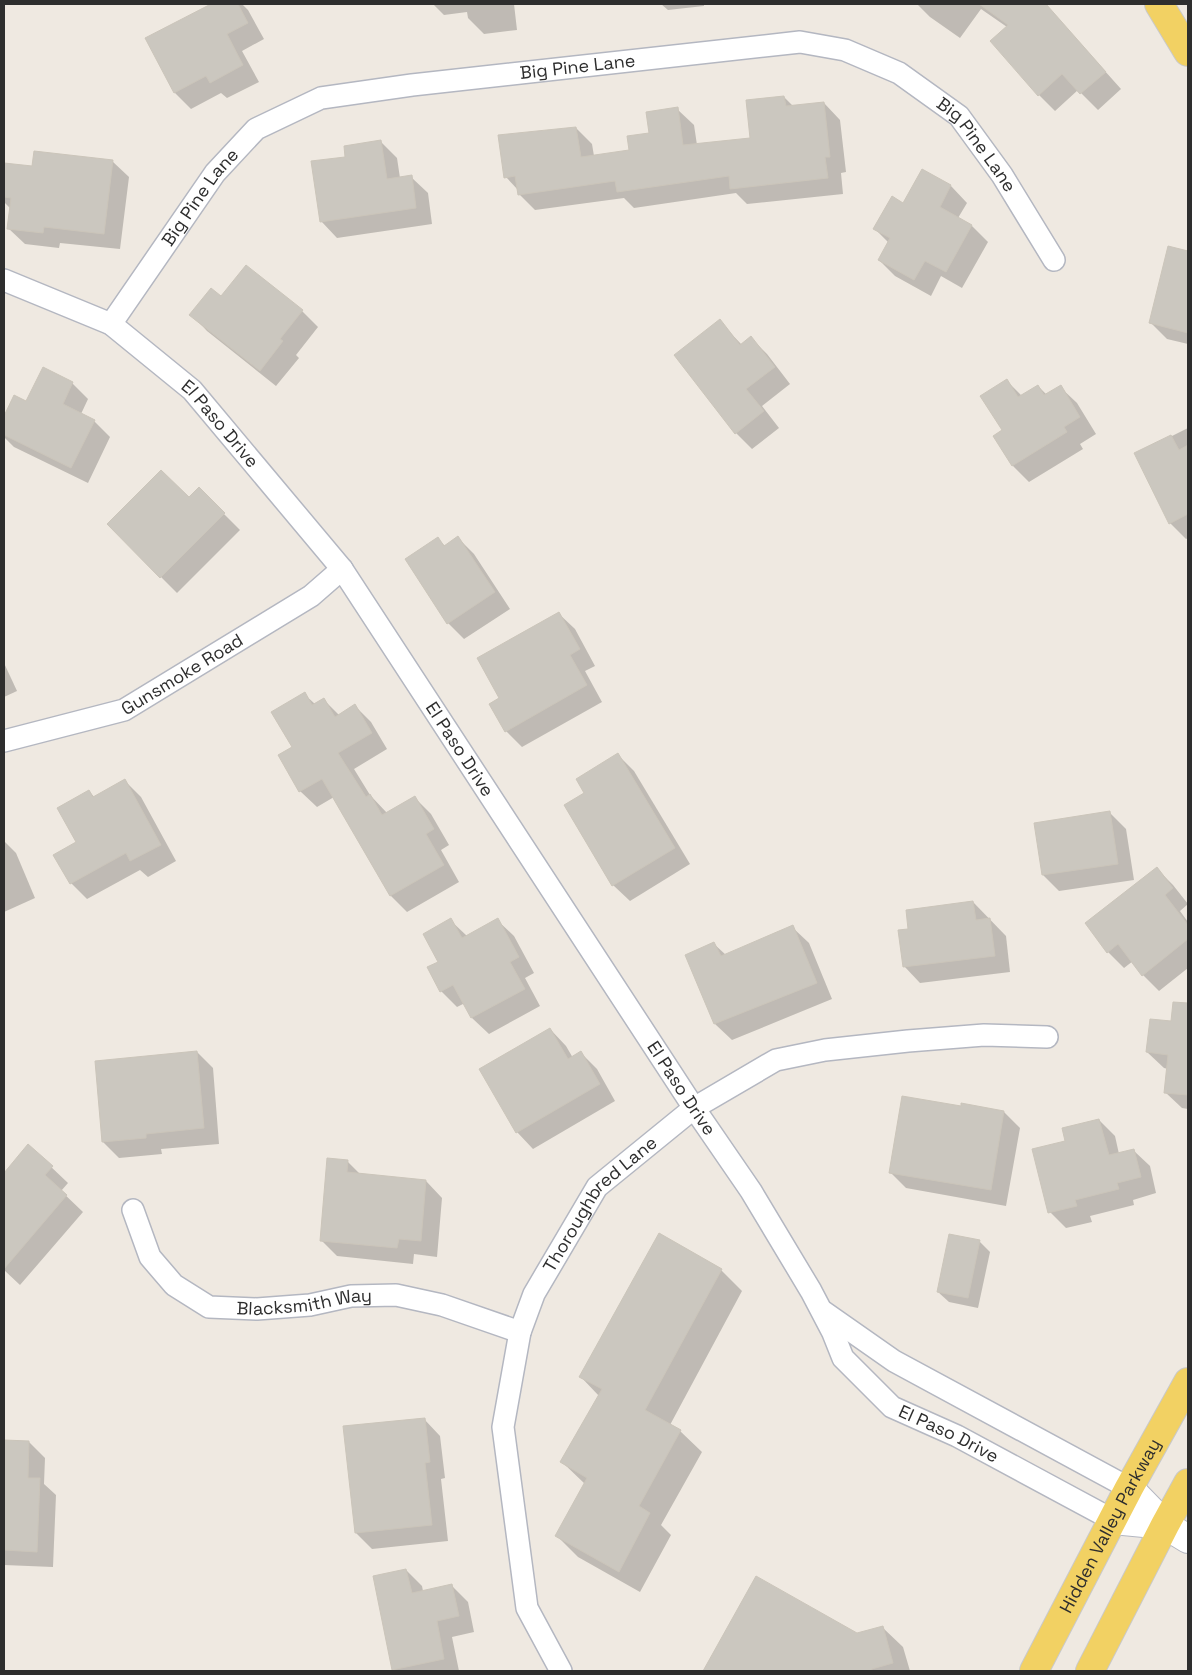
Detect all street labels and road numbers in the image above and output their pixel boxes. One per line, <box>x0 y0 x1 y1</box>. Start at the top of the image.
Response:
street label: Big Pine Lane <box>519 48 636 84</box>
street label: Big Pine Lane <box>932 92 1022 196</box>
street label: Big Pine Lane <box>156 143 243 250</box>
street label: El Paso Drive <box>177 374 264 472</box>
street label: Gunsmoke Road <box>117 628 247 720</box>
street label: El Paso Drive <box>421 697 499 801</box>
street label: El Paso Drive <box>642 1036 721 1140</box>
street label: Thoroughbred Lane <box>538 1131 661 1276</box>
street label: Blacksmith Way <box>236 1284 372 1320</box>
street label: El Paso Drive <box>895 1399 1003 1467</box>
street label: Hidden Valley Parkway <box>1054 1434 1165 1617</box>

